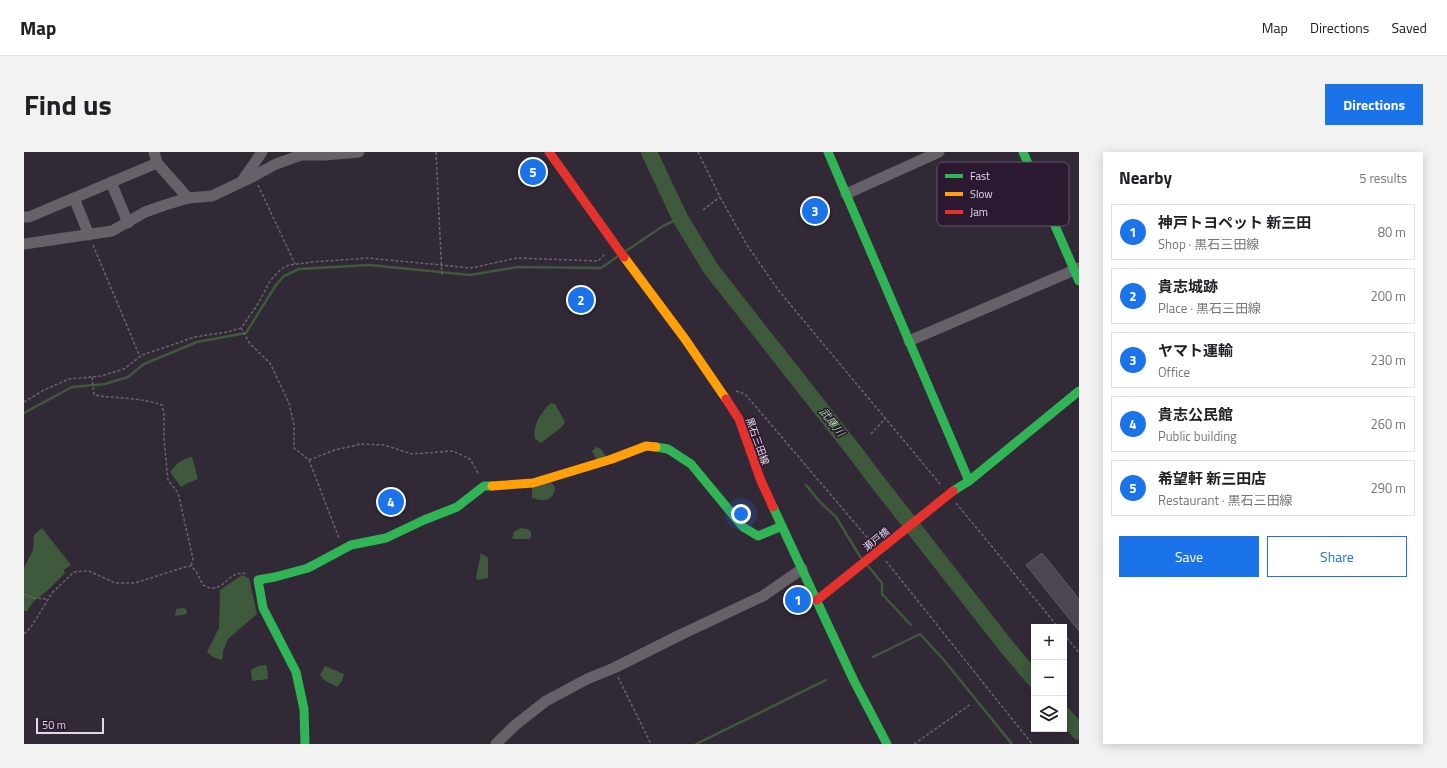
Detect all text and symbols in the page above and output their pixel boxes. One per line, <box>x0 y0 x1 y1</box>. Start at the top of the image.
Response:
text: Map <box>20 13 56 42</box>
text: Map <box>1262 17 1288 38</box>
text: Directions <box>1310 17 1369 38</box>
text: Saved <box>1391 17 1427 38</box>
text: Find us <box>24 83 112 126</box>
button: Directions <box>1325 84 1423 125</box>
pin: 5 <box>520 157 546 187</box>
legend <box>937 162 1069 226</box>
text: Nearby <box>1119 165 1172 191</box>
text: Fast <box>970 168 990 184</box>
text: 5 results <box>1359 168 1407 188</box>
text: Slow <box>970 186 993 202</box>
pin: 3 <box>802 196 828 226</box>
text: Jam <box>970 204 988 220</box>
text: 神戸トヨペット 新三田 <box>1158 211 1311 234</box>
text: 1 <box>1129 222 1137 242</box>
text: 80 m <box>1378 222 1406 242</box>
text: Shop · 黒石三田線 <box>1158 234 1259 254</box>
text: 貴志城跡 <box>1158 275 1218 298</box>
pin: 2 <box>568 285 594 315</box>
text: 2 <box>1129 286 1137 306</box>
text: 200 m <box>1370 286 1406 306</box>
text: Place · 黒石三田線 <box>1158 298 1261 318</box>
text: ヤマト運輸 <box>1158 339 1233 362</box>
text: 3 <box>1129 350 1137 370</box>
text: 230 m <box>1370 350 1406 370</box>
text: Office <box>1158 362 1190 382</box>
text: 貴志公民館 <box>1158 403 1233 426</box>
water label: 武庫川 <box>816 404 849 441</box>
text: 4 <box>1129 414 1137 434</box>
text: 260 m <box>1370 414 1406 434</box>
street label: 黒石三田線 <box>742 415 773 467</box>
text: Public building <box>1158 426 1237 446</box>
text: 希望軒 新三田店 <box>1158 467 1266 490</box>
text: 5 <box>1129 478 1137 498</box>
text: 290 m <box>1370 478 1406 498</box>
pin: 4 <box>378 487 404 517</box>
text: Restaurant · 黒石三田線 <box>1158 490 1293 510</box>
your location <box>731 504 751 524</box>
street label: 瀬戸橋 <box>860 524 893 555</box>
button: Save <box>1119 536 1259 577</box>
button: Share <box>1267 536 1407 577</box>
pin: 1 <box>785 585 811 615</box>
map controls <box>1031 624 1067 732</box>
button: + <box>1031 624 1067 660</box>
button: − <box>1031 660 1067 696</box>
button: layers <box>1031 696 1067 732</box>
scale bar <box>36 716 104 735</box>
text: 50 m <box>42 717 66 733</box>

